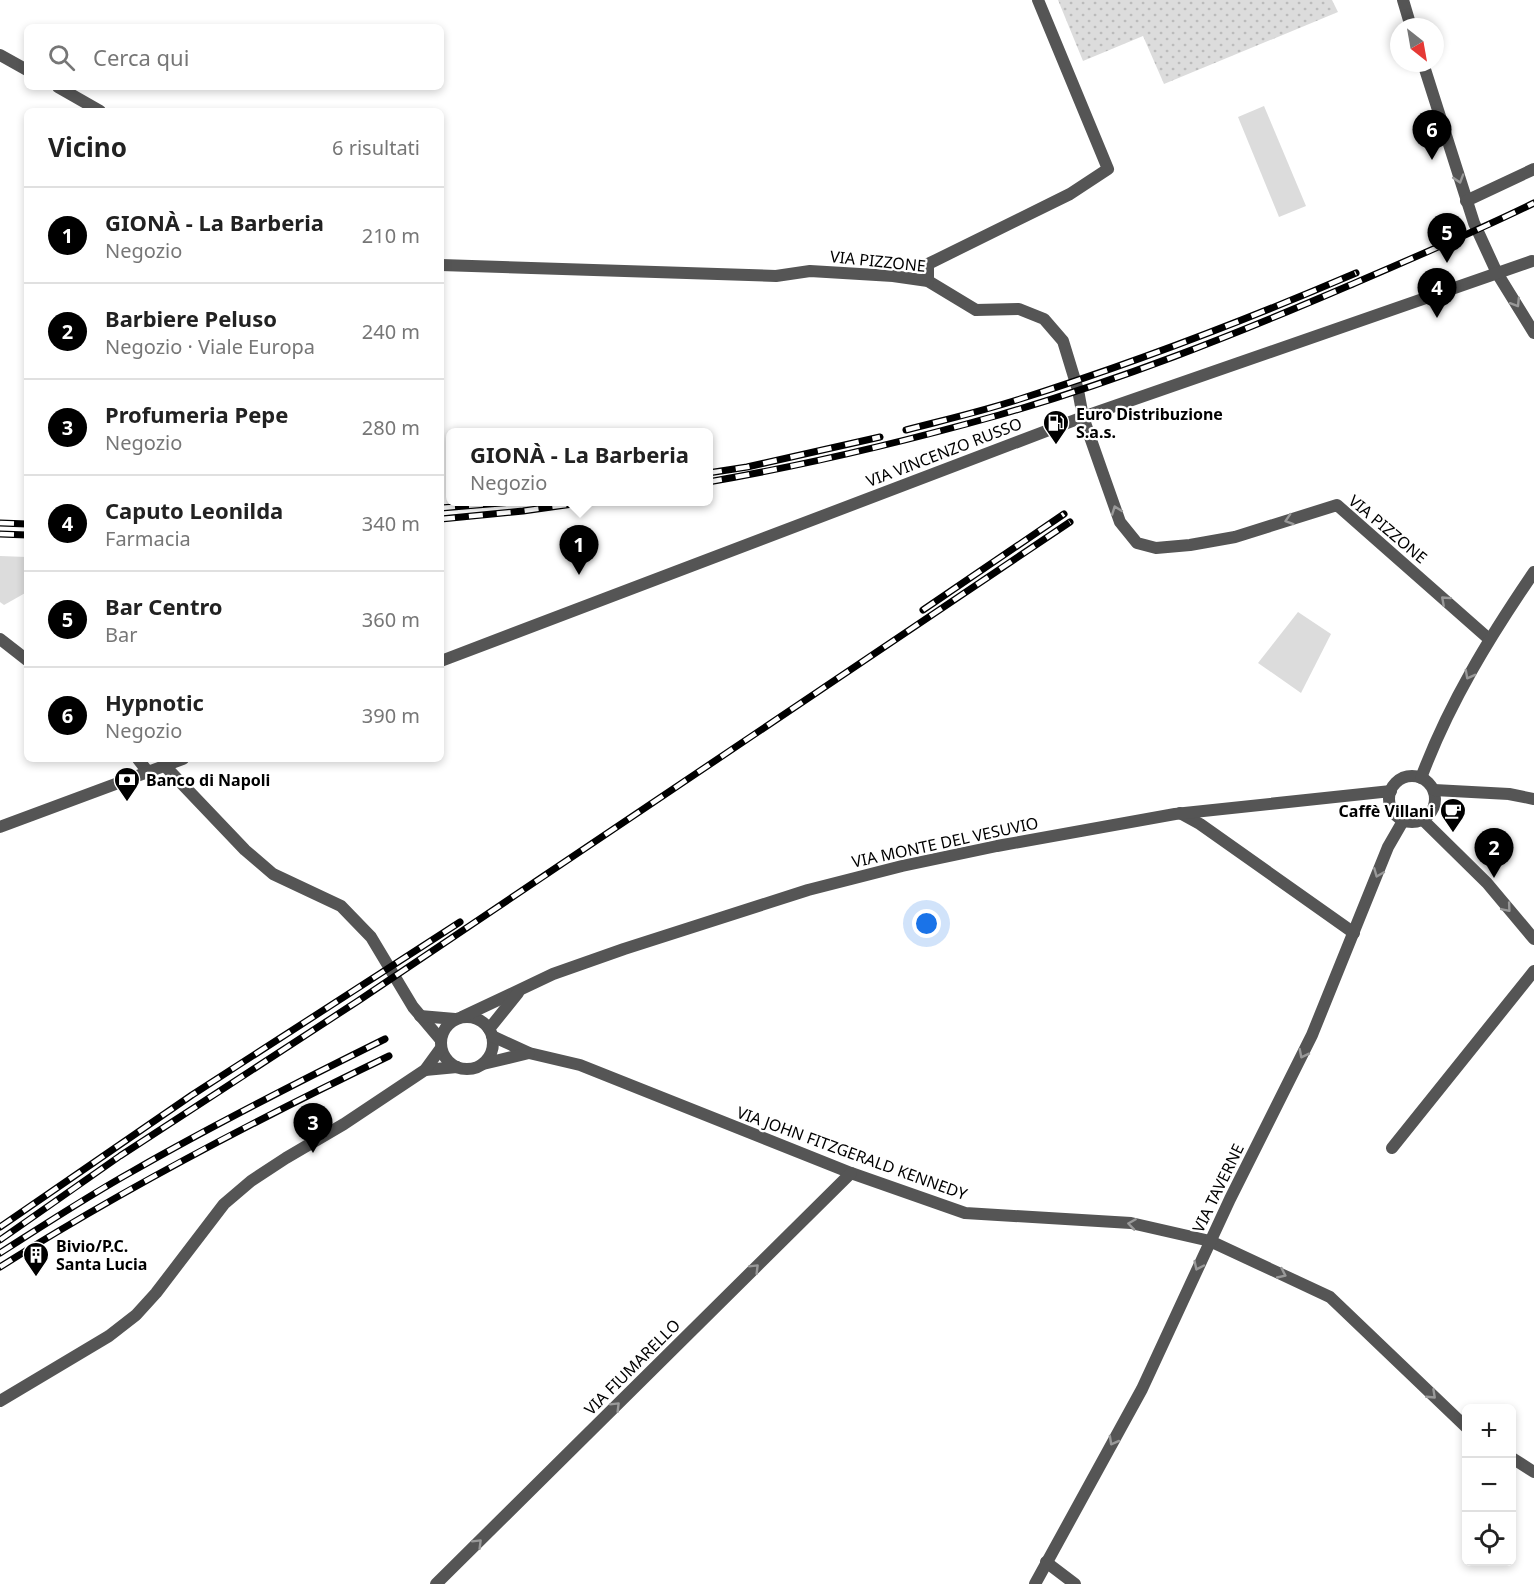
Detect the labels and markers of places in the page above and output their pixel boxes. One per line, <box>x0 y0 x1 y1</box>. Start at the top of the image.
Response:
pin: 6 <box>1412 110 1452 160</box>
pin: 5 <box>1428 214 1466 263</box>
pin: 4 <box>1418 268 1456 318</box>
place label: Euro Distribuzione S.a.s. <box>1076 403 1223 443</box>
fuel station icon: Euro Distribuzione S.a.s. <box>1041 408 1071 446</box>
pin: 1 <box>560 526 598 575</box>
bank icon: Banco di Napoli <box>112 765 142 803</box>
place label: Banco di Napoli <box>146 769 270 791</box>
cafe icon: Caffè Villani <box>1438 796 1468 834</box>
place label: Caffè Villani <box>1339 800 1434 822</box>
pin: 2 <box>1474 828 1514 878</box>
pin: 3 <box>294 1104 332 1153</box>
place label: Bivio/P.C. Santa Lucia <box>56 1235 147 1275</box>
building icon: Bivio/P.C. Santa Lucia <box>21 1240 51 1278</box>

